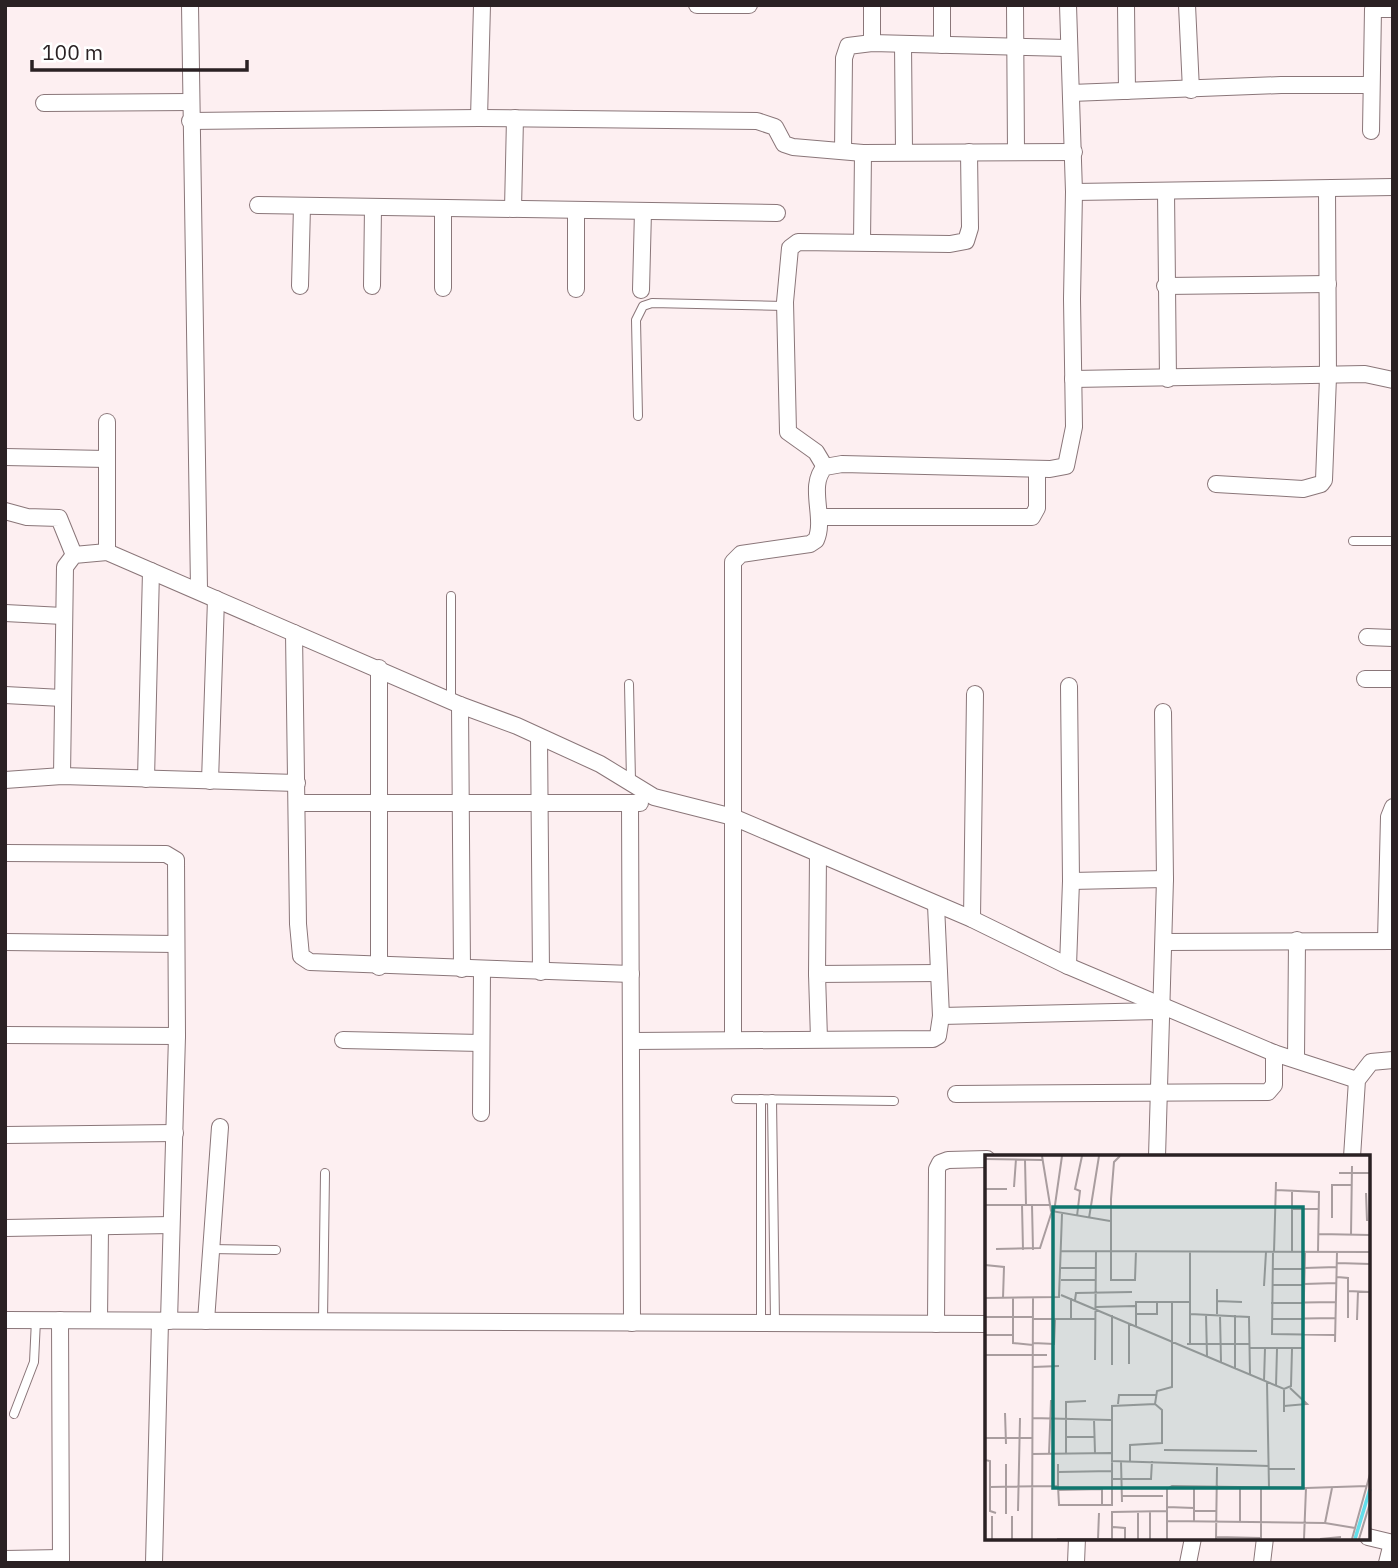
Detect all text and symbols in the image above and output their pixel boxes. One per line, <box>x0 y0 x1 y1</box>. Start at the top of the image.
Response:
scale bar <box>32 28 247 72</box>
text: 100 m <box>42 38 103 66</box>
inset map <box>985 1155 1370 1540</box>

